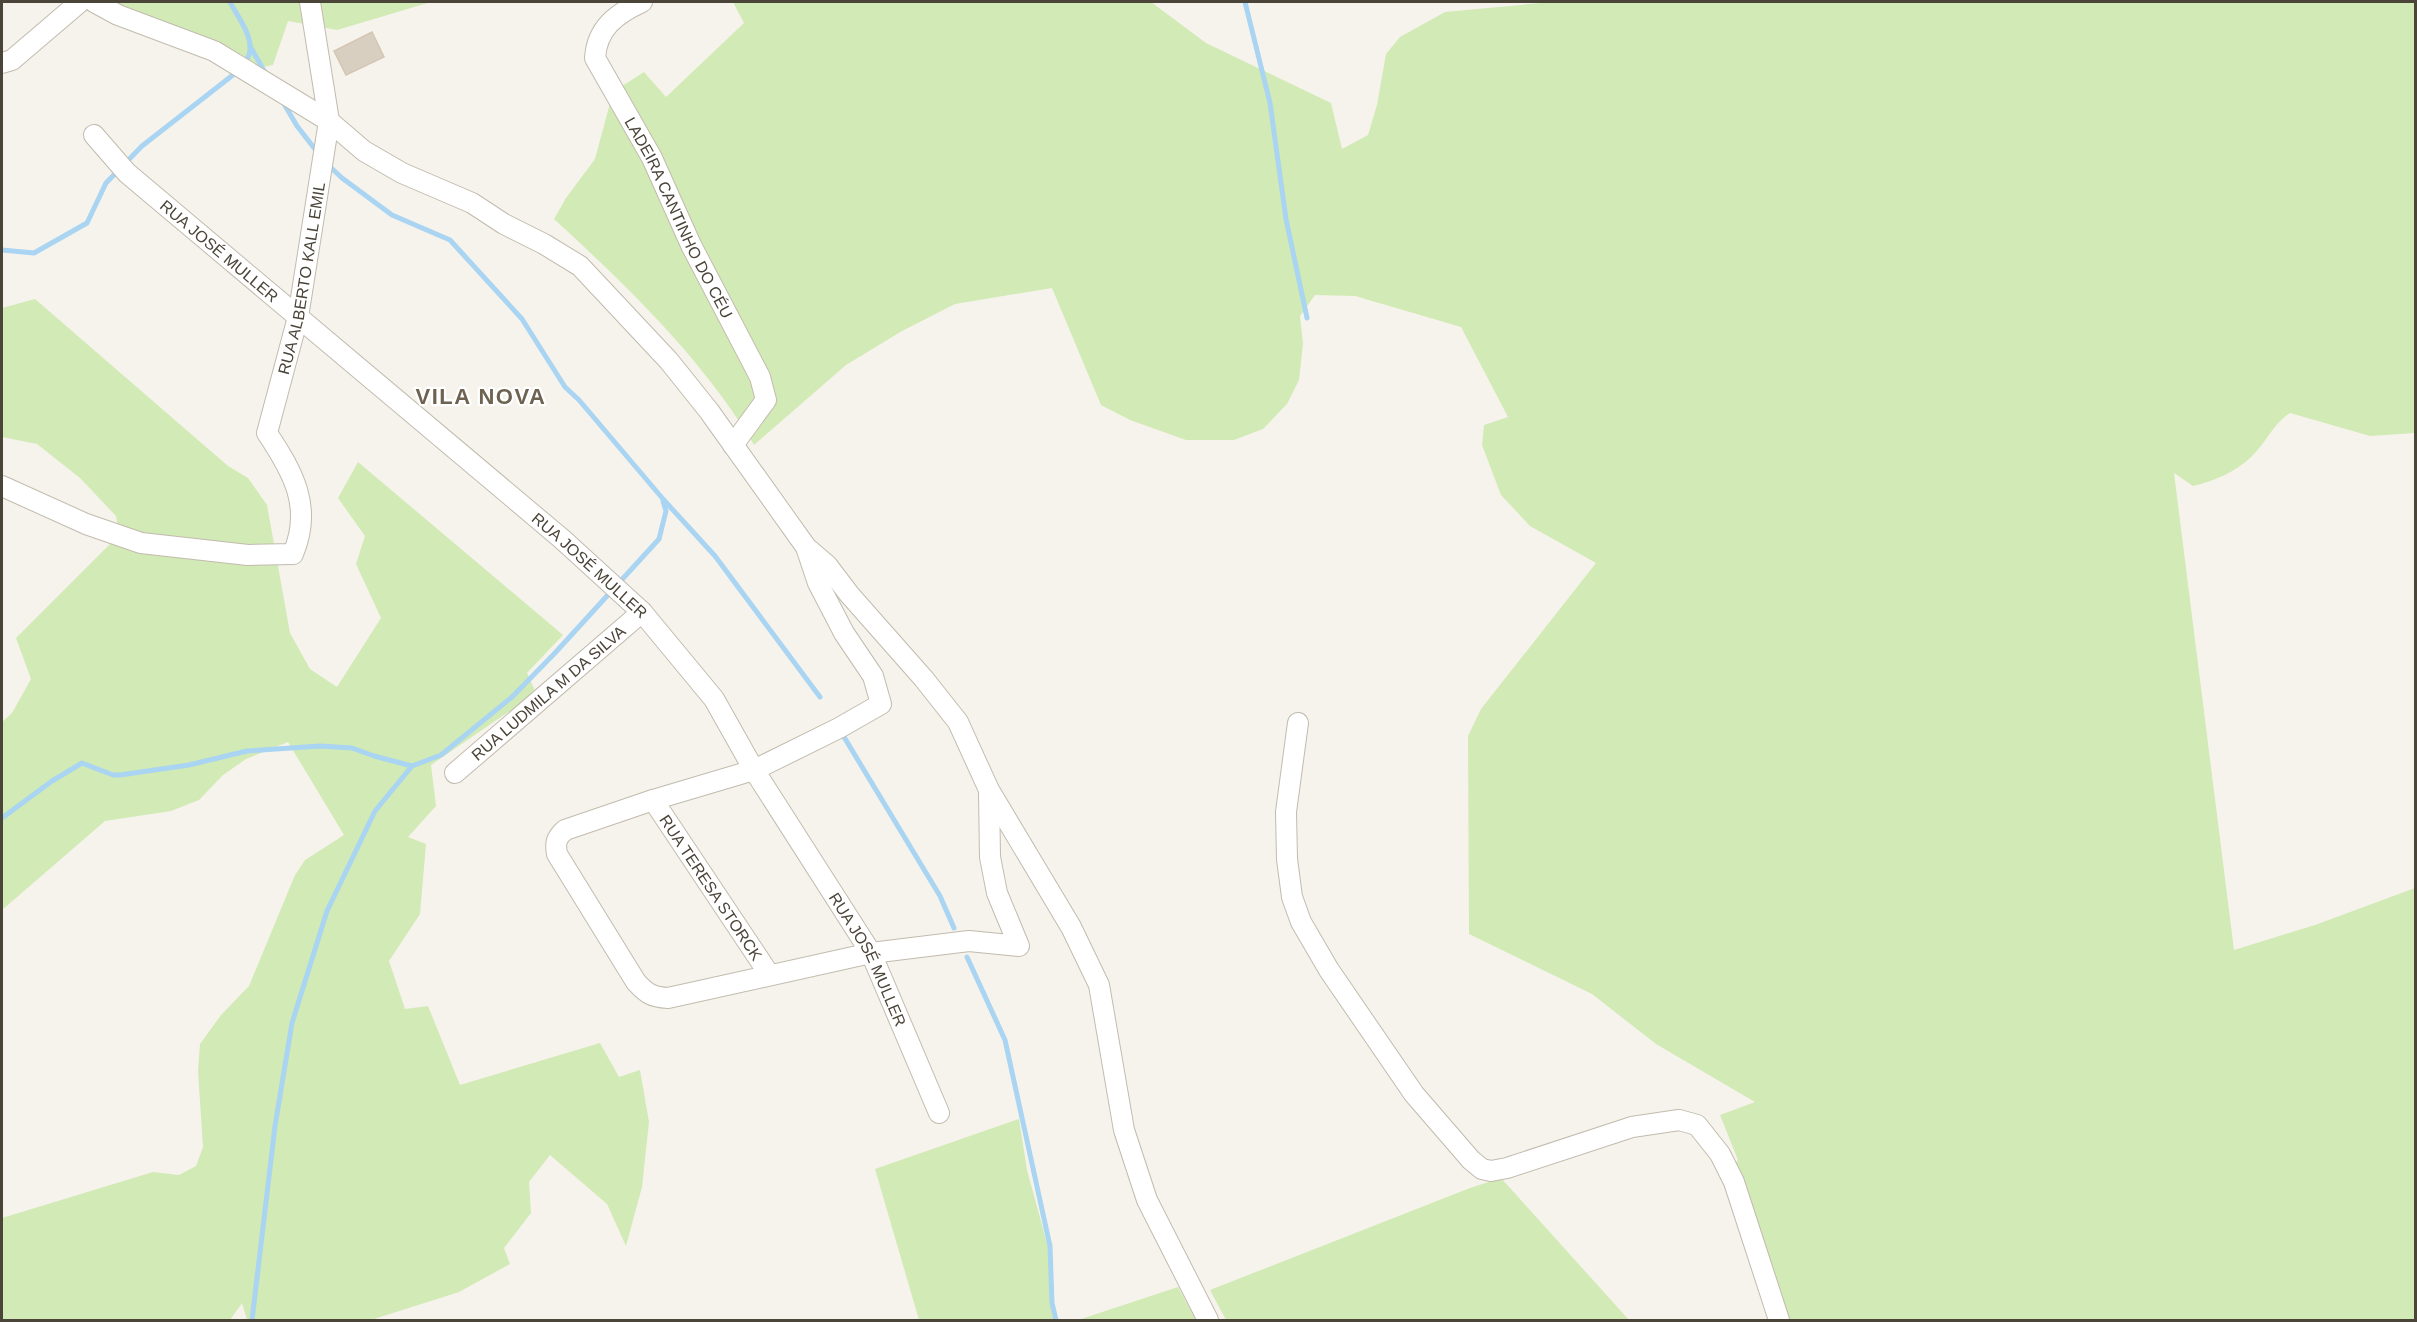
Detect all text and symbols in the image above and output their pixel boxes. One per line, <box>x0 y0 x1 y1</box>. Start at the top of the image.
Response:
street label: LADEIRA CANTINHO DO CÉU <box>622 114 736 321</box>
street label: RUA ALBERTO KALL EMIL <box>275 181 328 376</box>
street label: RUA JOSÉ MULLER <box>157 196 282 305</box>
district label: VILA NOVA <box>416 384 546 409</box>
street label: RUA JOSÉ MULLER <box>529 509 651 621</box>
street label: RUA LUDMILA M DA SILVA <box>468 622 629 763</box>
street label: RUA TERESA STORCK <box>657 811 766 964</box>
street label: RUA JOSÉ MULLER <box>826 889 910 1029</box>

